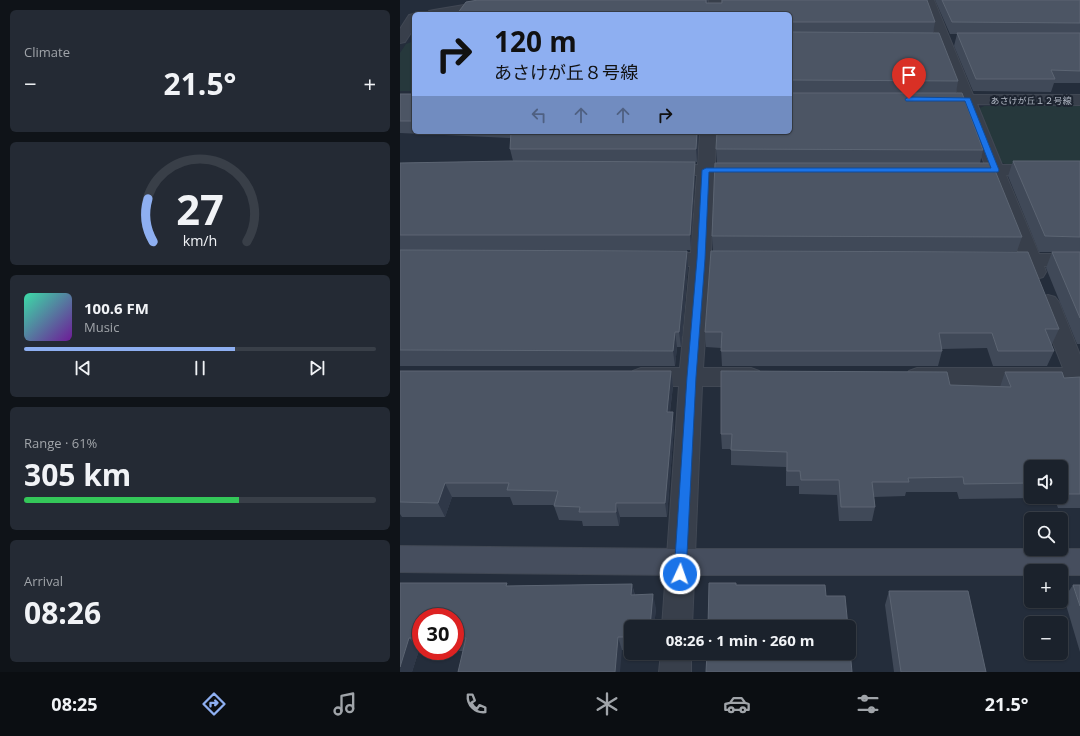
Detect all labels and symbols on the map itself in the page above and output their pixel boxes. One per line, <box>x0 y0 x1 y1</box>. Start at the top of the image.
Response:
pin <box>892 58 926 99</box>
street label: あさけが丘１２号線 <box>990 94 1072 107</box>
position arrow <box>659 553 701 595</box>
speed limit sign: 30 <box>412 608 464 660</box>

